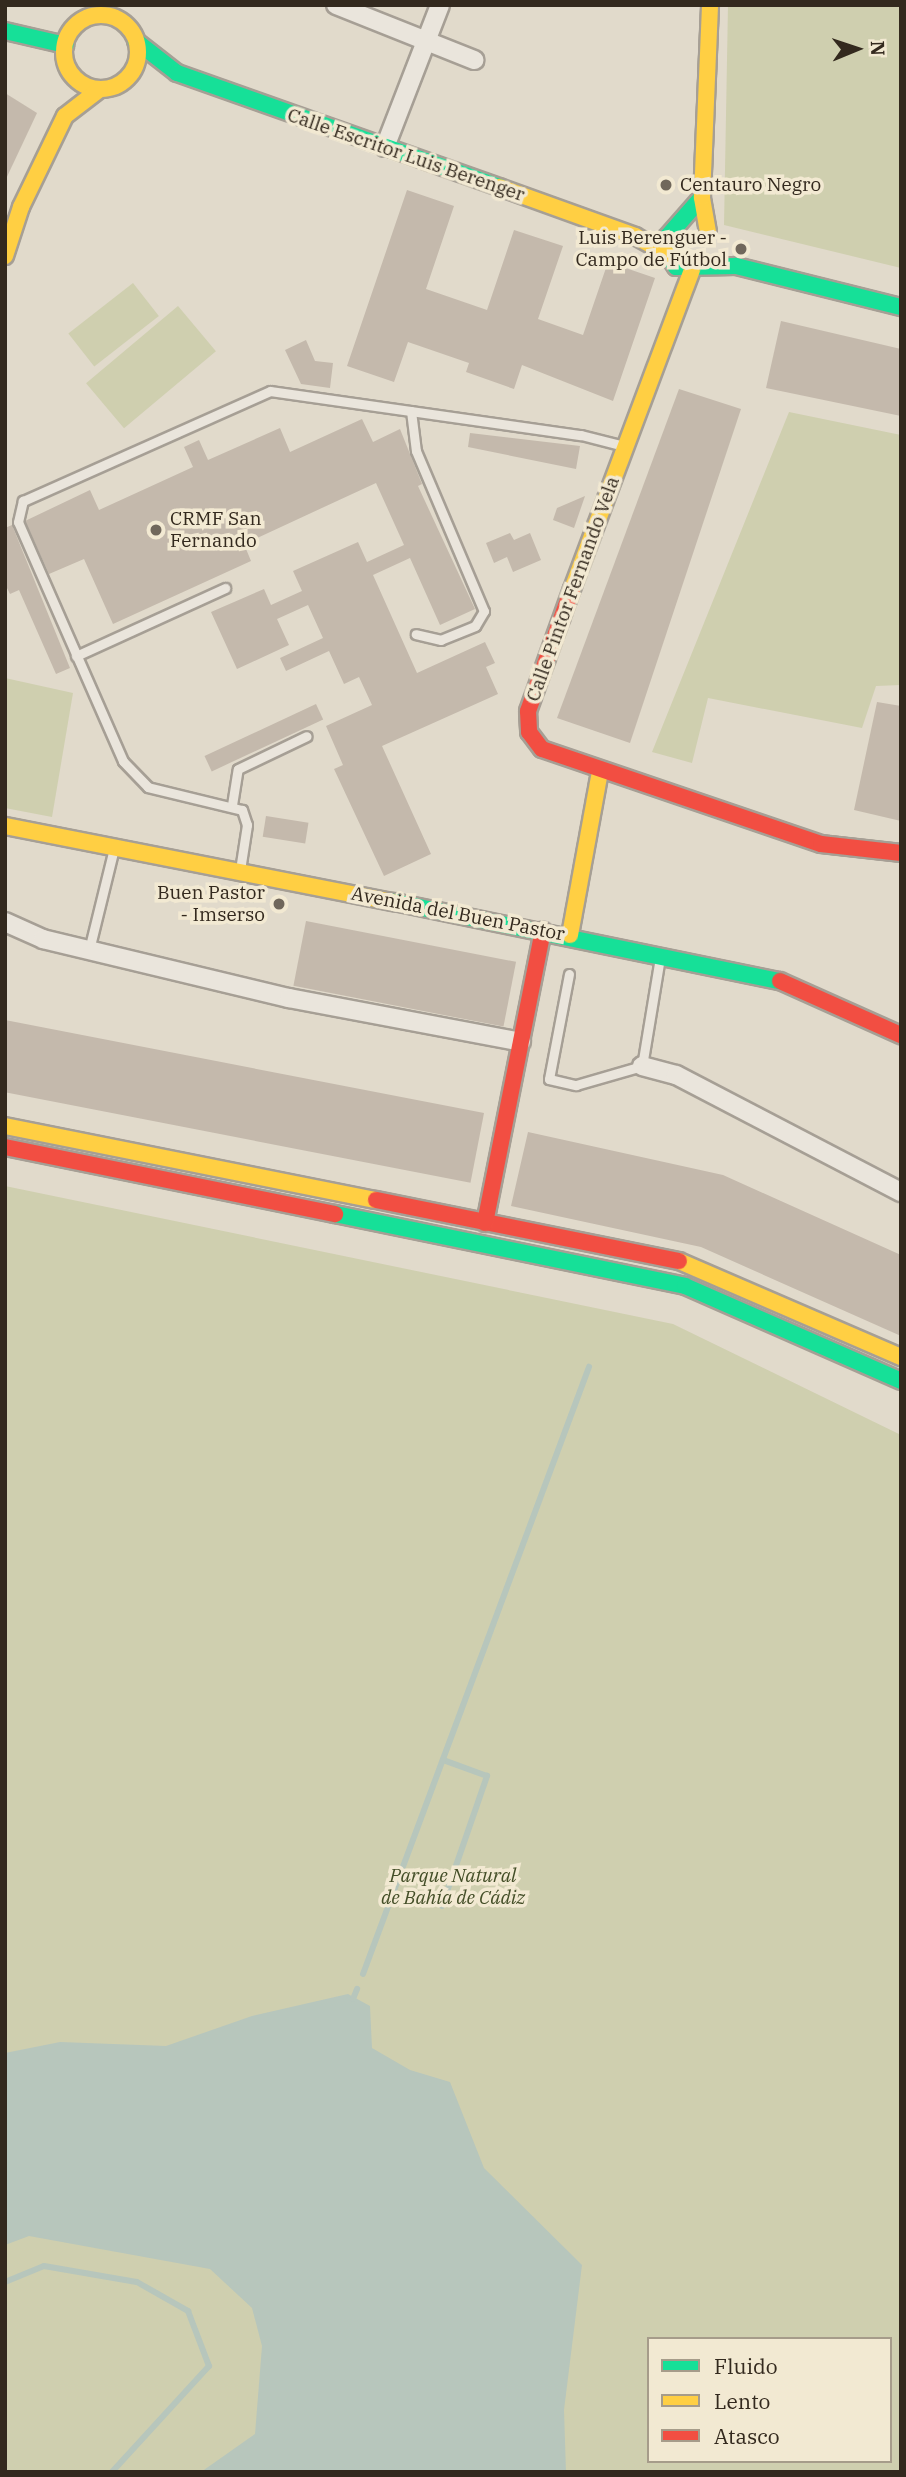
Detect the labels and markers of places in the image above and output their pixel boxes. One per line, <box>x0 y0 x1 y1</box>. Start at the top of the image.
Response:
place label: Centauro Negro <box>680 174 821 196</box>
marker: Centauro Negro <box>658 177 674 193</box>
place label: Luis Berenguer - Campo de Fútbol <box>575 227 727 271</box>
marker: Luis Berenguer - Campo de Fútbol <box>733 241 749 257</box>
place label: CRMF San Fernando <box>170 508 262 552</box>
marker: CRMF San Fernando <box>148 522 164 538</box>
place label: Buen Pastor - Imserso <box>157 882 265 926</box>
marker: Buen Pastor - Imserso <box>271 896 287 912</box>

